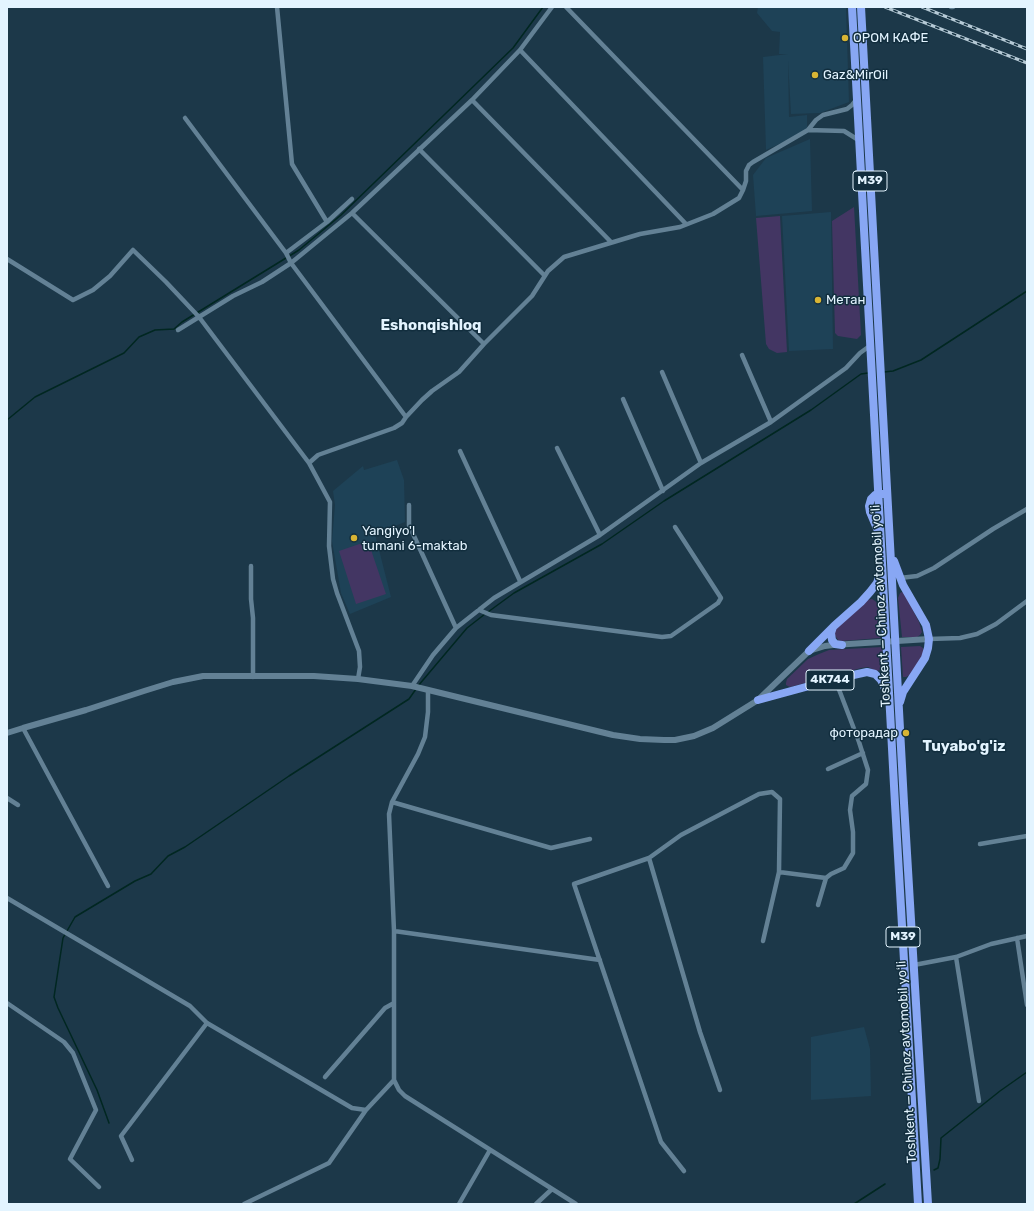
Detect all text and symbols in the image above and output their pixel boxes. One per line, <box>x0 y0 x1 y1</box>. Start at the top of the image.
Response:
place label: ОРОМ КАФЕ <box>853 30 928 46</box>
marker: ОРОМ КАФЕ <box>840 33 850 43</box>
place label: Gaz&MirOil <box>823 67 888 83</box>
marker: Gaz&MirOil <box>810 70 820 80</box>
road number: M39 <box>853 171 887 191</box>
place label: Метан <box>826 292 865 308</box>
marker: Метан <box>813 295 823 305</box>
district label: Eshonqishloq <box>380 317 482 335</box>
street label: Toshkent — Chinoz avtomobil yoʻli <box>868 504 894 708</box>
place label: Yangiyo'l tumani 6-maktab <box>362 523 467 554</box>
marker: Yangiyo'l tumani 6-maktab <box>349 533 359 543</box>
road number: 4К744 <box>806 670 854 690</box>
place label: фоторадар <box>829 725 898 741</box>
marker: фоторадар <box>901 728 911 738</box>
district label: Tuyabo'g'iz <box>922 738 1006 756</box>
road number: M39 <box>886 927 920 947</box>
street label: Toshkent — Chinoz avtomobil yoʻli <box>894 960 920 1164</box>

